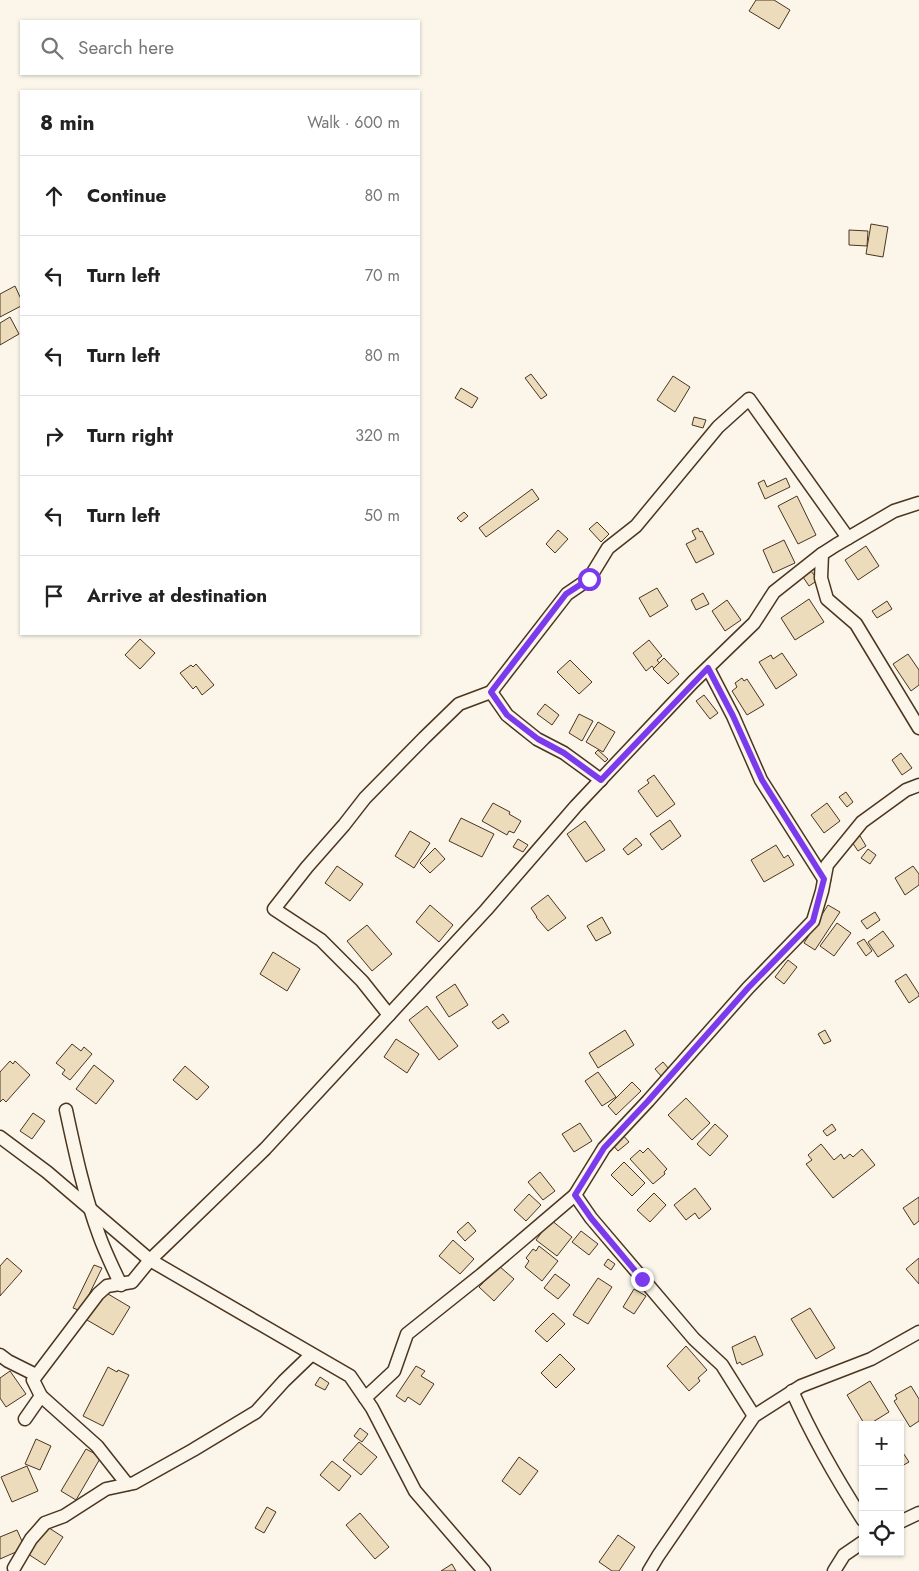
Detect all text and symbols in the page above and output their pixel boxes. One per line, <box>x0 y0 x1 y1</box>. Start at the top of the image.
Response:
search box <box>20 20 420 75</box>
icon: search <box>38 34 66 62</box>
text: Search here <box>78 34 174 61</box>
text: 8 min <box>40 108 95 138</box>
text: Walk · 600 m <box>307 111 400 134</box>
icon: ahead <box>40 182 68 210</box>
text: Continue <box>87 182 166 209</box>
text: 80 m <box>364 184 400 207</box>
icon: left <box>40 262 68 290</box>
text: Turn left <box>87 262 160 289</box>
text: 70 m <box>365 264 400 287</box>
icon: left <box>40 342 68 370</box>
text: Turn left <box>87 342 160 369</box>
text: 80 m <box>364 344 400 367</box>
icon: right <box>40 422 68 450</box>
text: Turn right <box>87 422 173 449</box>
text: 320 m <box>355 424 400 447</box>
icon: left <box>40 502 68 530</box>
text: Turn left <box>87 502 160 529</box>
text: 50 m <box>364 504 400 527</box>
route start <box>578 568 601 591</box>
icon: arrive <box>40 582 68 610</box>
text: Arrive at destination <box>87 582 267 609</box>
route end <box>631 1268 654 1291</box>
map controls <box>859 1421 904 1556</box>
button: + <box>859 1421 904 1466</box>
button: − <box>859 1466 904 1511</box>
button: locate <box>859 1511 904 1556</box>

